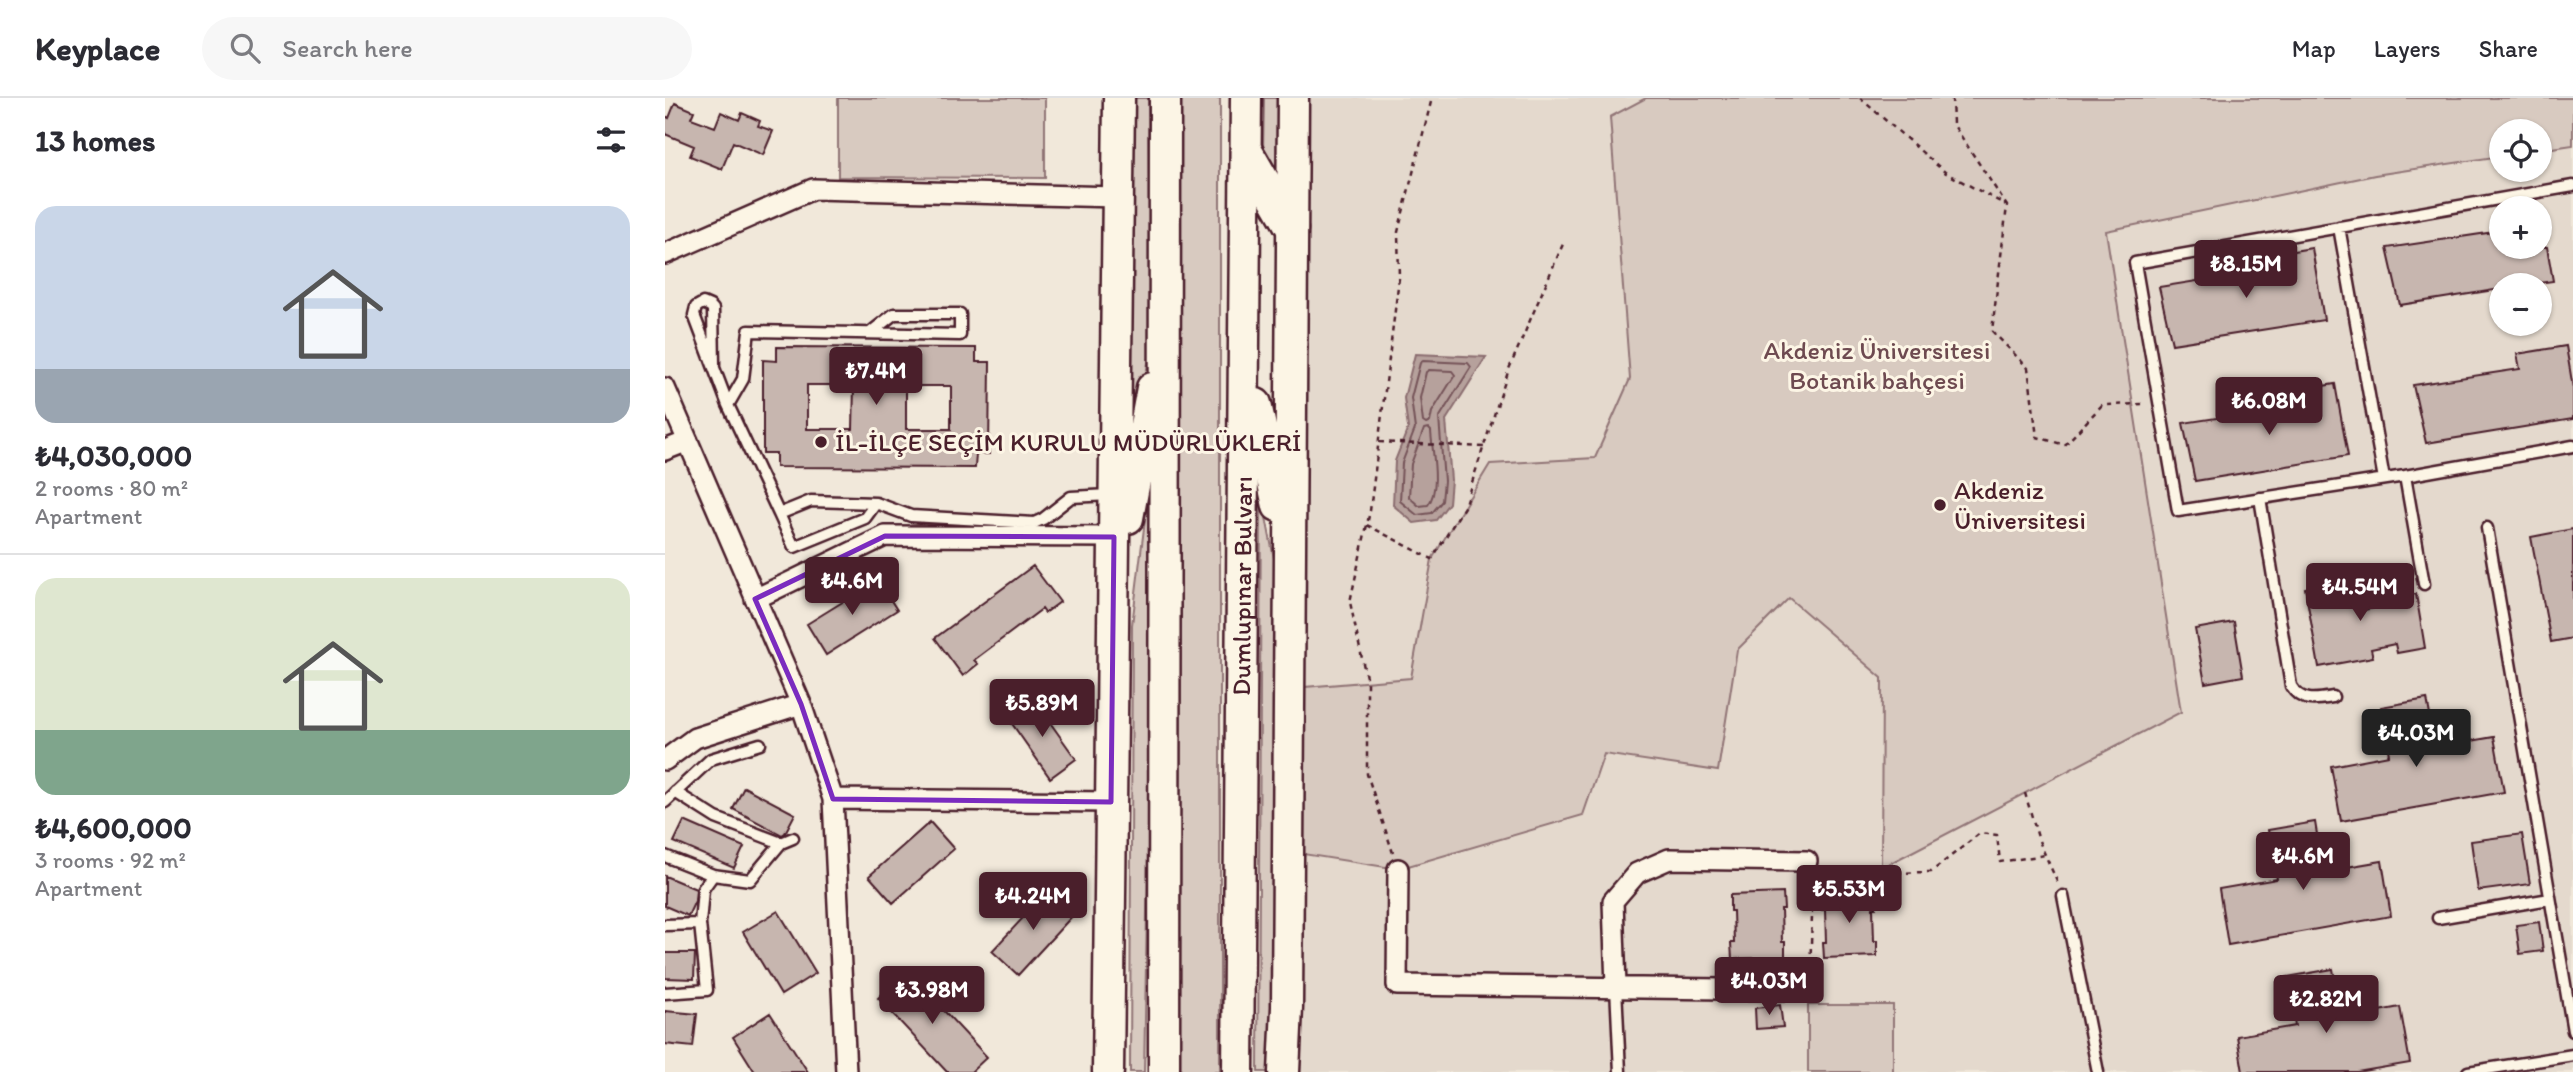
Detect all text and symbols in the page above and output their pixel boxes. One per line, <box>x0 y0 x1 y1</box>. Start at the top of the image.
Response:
search box <box>202 17 692 80</box>
text: Keyplace <box>35 29 160 68</box>
icon: search <box>226 29 264 67</box>
text: Search here <box>282 32 413 64</box>
text: Map <box>2292 34 2336 63</box>
text: Layers <box>2374 34 2441 63</box>
text: Share <box>2479 34 2538 63</box>
map controls <box>2489 119 2552 336</box>
button: locate <box>2489 119 2552 182</box>
icon: filters <box>592 121 630 159</box>
text: 13 homes <box>35 122 155 159</box>
button: + <box>2489 196 2552 259</box>
pin: ₺8.15M <box>2189 240 2303 300</box>
text: ₺8.15M <box>2210 249 2282 277</box>
icon: home <box>270 251 396 377</box>
button: − <box>2489 273 2552 336</box>
park label: Akdeniz Üniversitesi Botanik bahçesi <box>1764 334 1990 396</box>
pin: ₺7.4M <box>827 348 925 407</box>
text: ₺7.4M <box>845 356 907 384</box>
pin: ₺6.08M <box>2212 378 2326 437</box>
text: ₺6.08M <box>2231 386 2307 414</box>
place label: İL-İLÇE SEÇİM KURULU MÜDÜRLÜKLERİ <box>835 426 1302 458</box>
marker: İL-İLÇE SEÇİM KURULU MÜDÜRLÜKLERİ <box>813 434 829 450</box>
text: ₺4,030,000 <box>35 437 192 474</box>
text: 2 rooms · 80 m² <box>35 474 188 502</box>
place label: Akdeniz Üniversitesi <box>1954 474 2086 536</box>
street label: Dumlupınar Bulvarı <box>1225 476 1259 696</box>
marker: Akdeniz Üniversitesi <box>1932 497 1948 513</box>
text: Apartment <box>35 502 142 530</box>
pin: ₺4.6M <box>803 558 901 617</box>
pin: ₺4.54M <box>2303 564 2417 623</box>
text: ₺4.6M <box>821 566 883 594</box>
text: ₺4.54M <box>2322 572 2398 600</box>
icon: home <box>270 623 396 749</box>
pin: ₺5.89M <box>985 680 1099 739</box>
text: ₺5.89M <box>1006 688 1078 716</box>
pin: ₺4.03M <box>2359 710 2473 769</box>
text: ₺4.03M <box>2378 718 2454 746</box>
text: ₺4,600,000 <box>35 809 192 846</box>
pin: ₺4.6M <box>2254 832 2352 892</box>
text: ₺4.6M <box>2272 841 2334 869</box>
text: 3 rooms · 92 m² <box>35 846 186 874</box>
pin: ₺5.53M <box>1792 866 1906 925</box>
pin: ₺4.24M <box>976 872 1090 932</box>
text: Apartment <box>35 874 142 902</box>
text: ₺5.53M <box>1813 874 1885 902</box>
text: ₺4.24M <box>995 881 1071 909</box>
pin: ₺4.03M <box>1712 958 1826 1017</box>
text: ₺4.03M <box>1731 966 1807 994</box>
pin: ₺3.98M <box>875 967 989 1026</box>
text: ₺3.98M <box>895 975 969 1003</box>
pin: ₺2.82M <box>2269 976 2383 1035</box>
text: ₺2.82M <box>2290 984 2362 1012</box>

